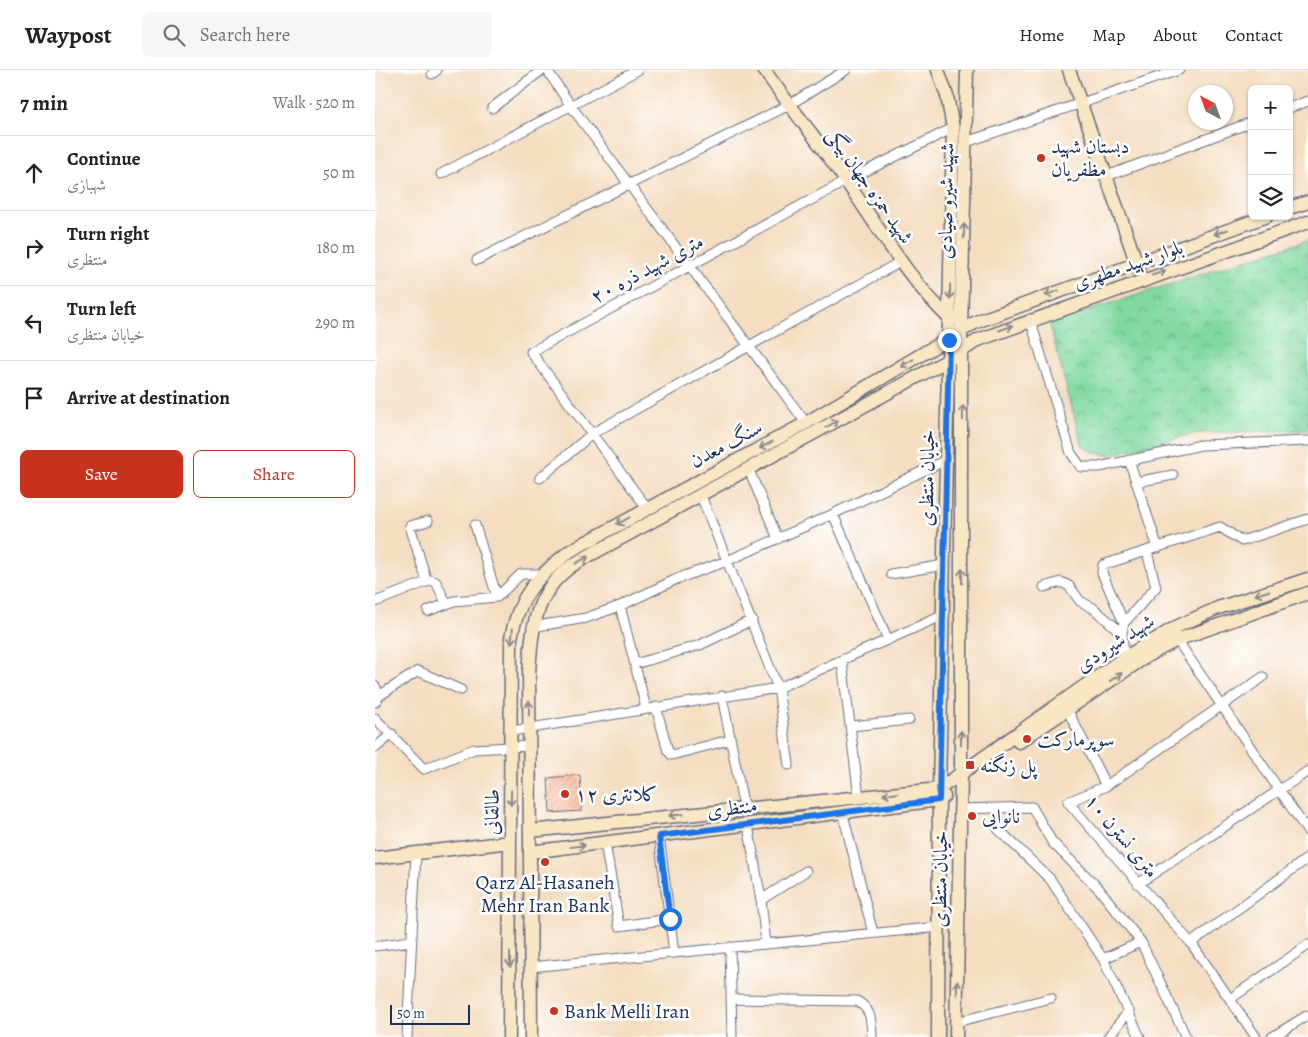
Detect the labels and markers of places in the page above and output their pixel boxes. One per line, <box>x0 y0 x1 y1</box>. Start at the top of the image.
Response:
place label: دبستان شهید مظفریان <box>1051 133 1129 183</box>
marker: دبستان شهید مظفریان <box>1035 152 1047 164</box>
place label: سوپرمارکت <box>1037 726 1115 753</box>
marker: سوپرمارکت <box>1021 733 1033 745</box>
place label: پل زنگنه <box>980 752 1038 780</box>
marker: پل زنگنه <box>964 759 976 771</box>
place label: کلانتری ۱۲ <box>575 781 657 808</box>
marker: کلانتری ۱۲ <box>559 788 571 800</box>
place label: نانوایی <box>982 803 1020 830</box>
marker: نانوایی <box>966 810 978 822</box>
marker: Qarz Al-Hasaneh Mehr Iran Bank <box>539 856 551 868</box>
place label: Qarz Al-Hasaneh Mehr Iran Bank <box>475 869 615 919</box>
place label: Bank Melli Iran <box>564 998 690 1025</box>
marker: Bank Melli Iran <box>548 1005 560 1017</box>

